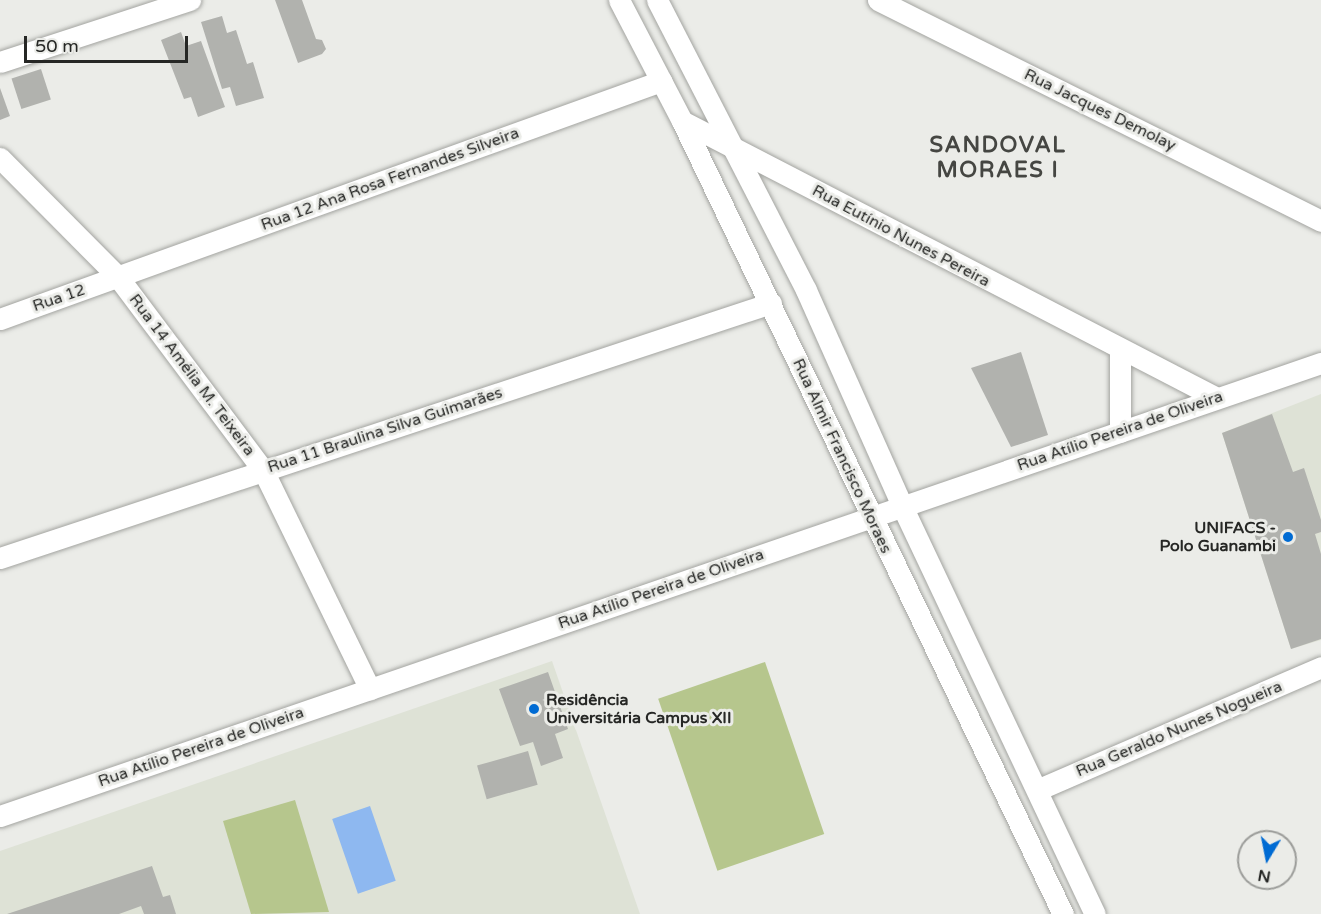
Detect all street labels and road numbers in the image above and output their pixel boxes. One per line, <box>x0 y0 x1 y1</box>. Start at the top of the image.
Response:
street label: Rua Jacques Demolay <box>1021 65 1179 155</box>
street label: Rua 12 Ana Rosa Fernandes Silveira <box>258 123 522 235</box>
street label: Rua Eutínio Nunes Pereira <box>809 181 993 291</box>
street label: Rua 12 <box>30 280 88 316</box>
street label: Rua 14 Amélia M. Teixeira <box>125 290 259 460</box>
street label: Rua Almir Francisco Moraes <box>788 356 896 556</box>
street label: Rua 11 Braulina Silva Guimarães <box>265 383 505 477</box>
street label: Rua Atílio Pereira de Oliveira <box>1015 387 1225 475</box>
street label: Rua Atílio Pereira de Oliveira <box>556 545 766 633</box>
street label: Rua Geraldo Nunes Nogueira <box>1073 677 1285 781</box>
street label: Rua Atílio Pereira de Oliveira <box>96 703 306 791</box>

